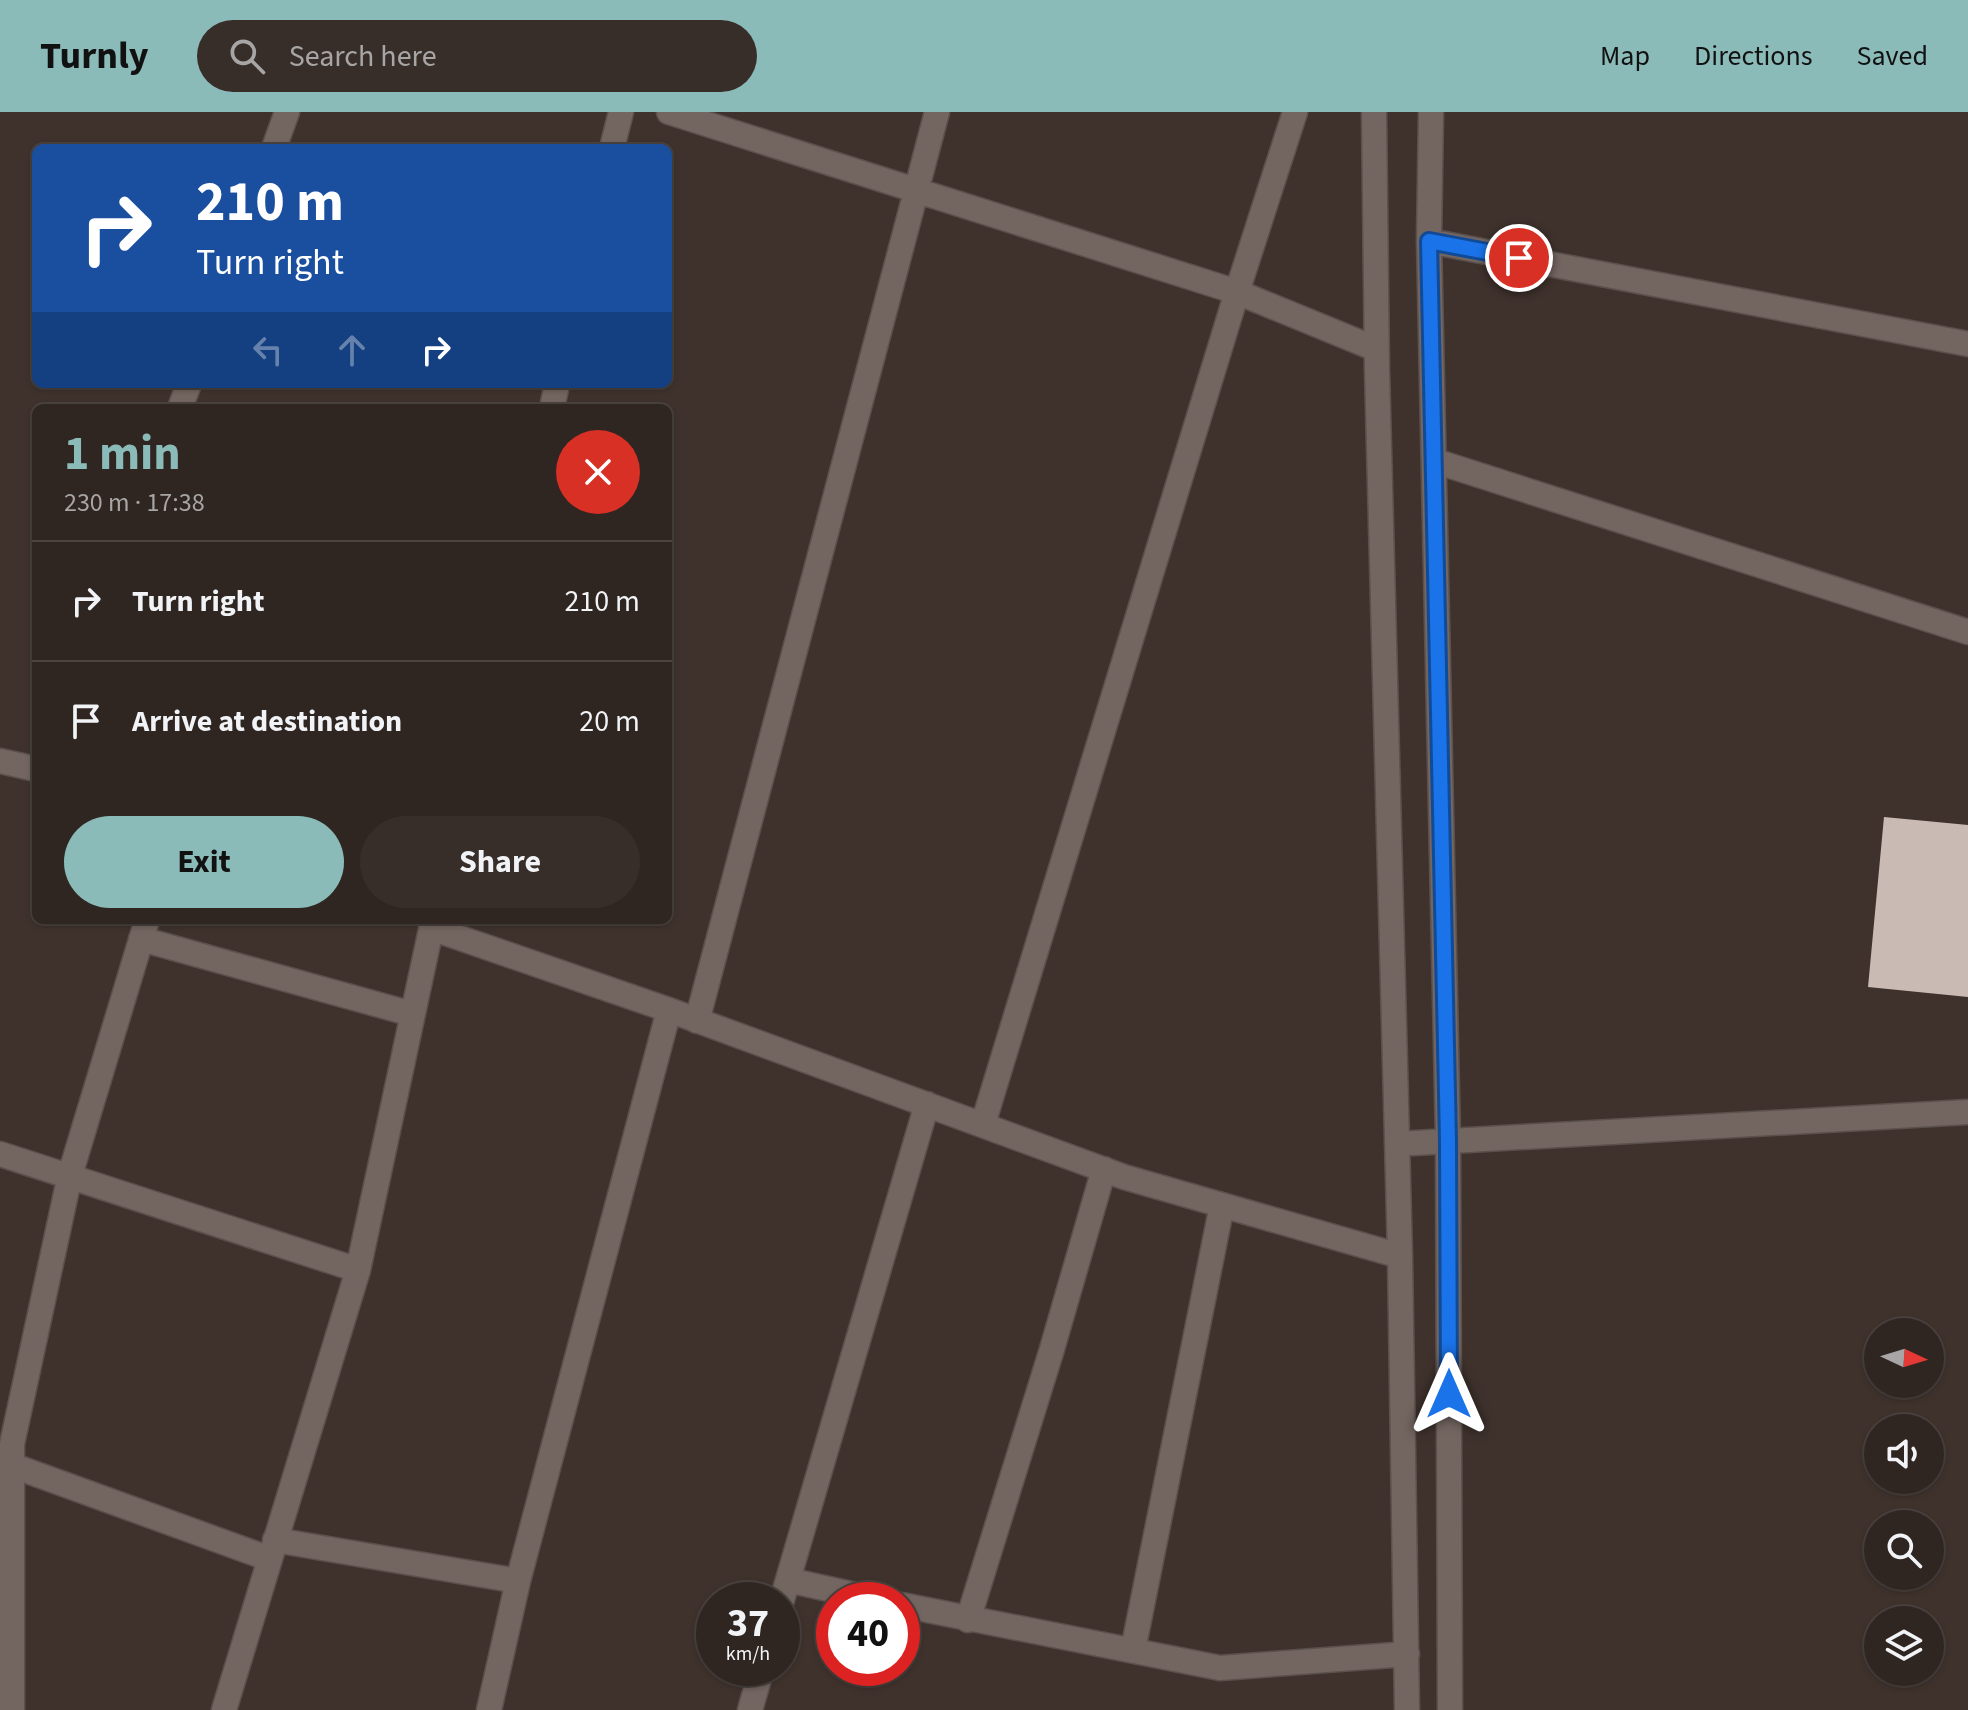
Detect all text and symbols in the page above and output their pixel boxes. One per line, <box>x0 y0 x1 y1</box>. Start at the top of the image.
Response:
search box <box>197 20 757 92</box>
text: Turnly <box>40 29 149 83</box>
icon: search <box>225 34 269 78</box>
text: Search here <box>289 35 437 78</box>
text: Map <box>1600 36 1650 76</box>
text: Directions <box>1694 36 1813 76</box>
text: Saved <box>1857 36 1928 76</box>
text: 210 m <box>196 163 344 242</box>
icon: right <box>64 176 168 280</box>
pin <box>1485 224 1553 292</box>
icon: arrive <box>1497 236 1541 280</box>
text: Turn right <box>196 237 344 288</box>
icon: left <box>246 328 290 372</box>
icon: ahead <box>330 328 374 372</box>
icon: right <box>414 328 458 372</box>
text: 1 min <box>64 420 181 488</box>
button: close <box>556 430 640 514</box>
text: 230 m · 17:38 <box>64 484 205 521</box>
icon: right <box>64 579 108 623</box>
text: Turn right <box>132 580 264 623</box>
text: 210 m <box>564 580 640 623</box>
icon: arrive <box>64 699 108 743</box>
text: Arrive at destination <box>132 700 402 743</box>
text: 20 m <box>579 700 640 743</box>
button: Exit <box>64 816 344 908</box>
button: Share <box>360 816 640 908</box>
north arrow <box>1864 1318 1944 1398</box>
map controls <box>1864 1318 1944 1686</box>
position arrow <box>1407 1352 1491 1436</box>
button: sound <box>1864 1414 1944 1494</box>
button: search <box>1864 1510 1944 1590</box>
speed limit sign: 40 <box>816 1582 920 1686</box>
text: 37 <box>727 1595 769 1652</box>
button: layers <box>1864 1606 1944 1686</box>
text: km/h <box>726 1640 770 1668</box>

